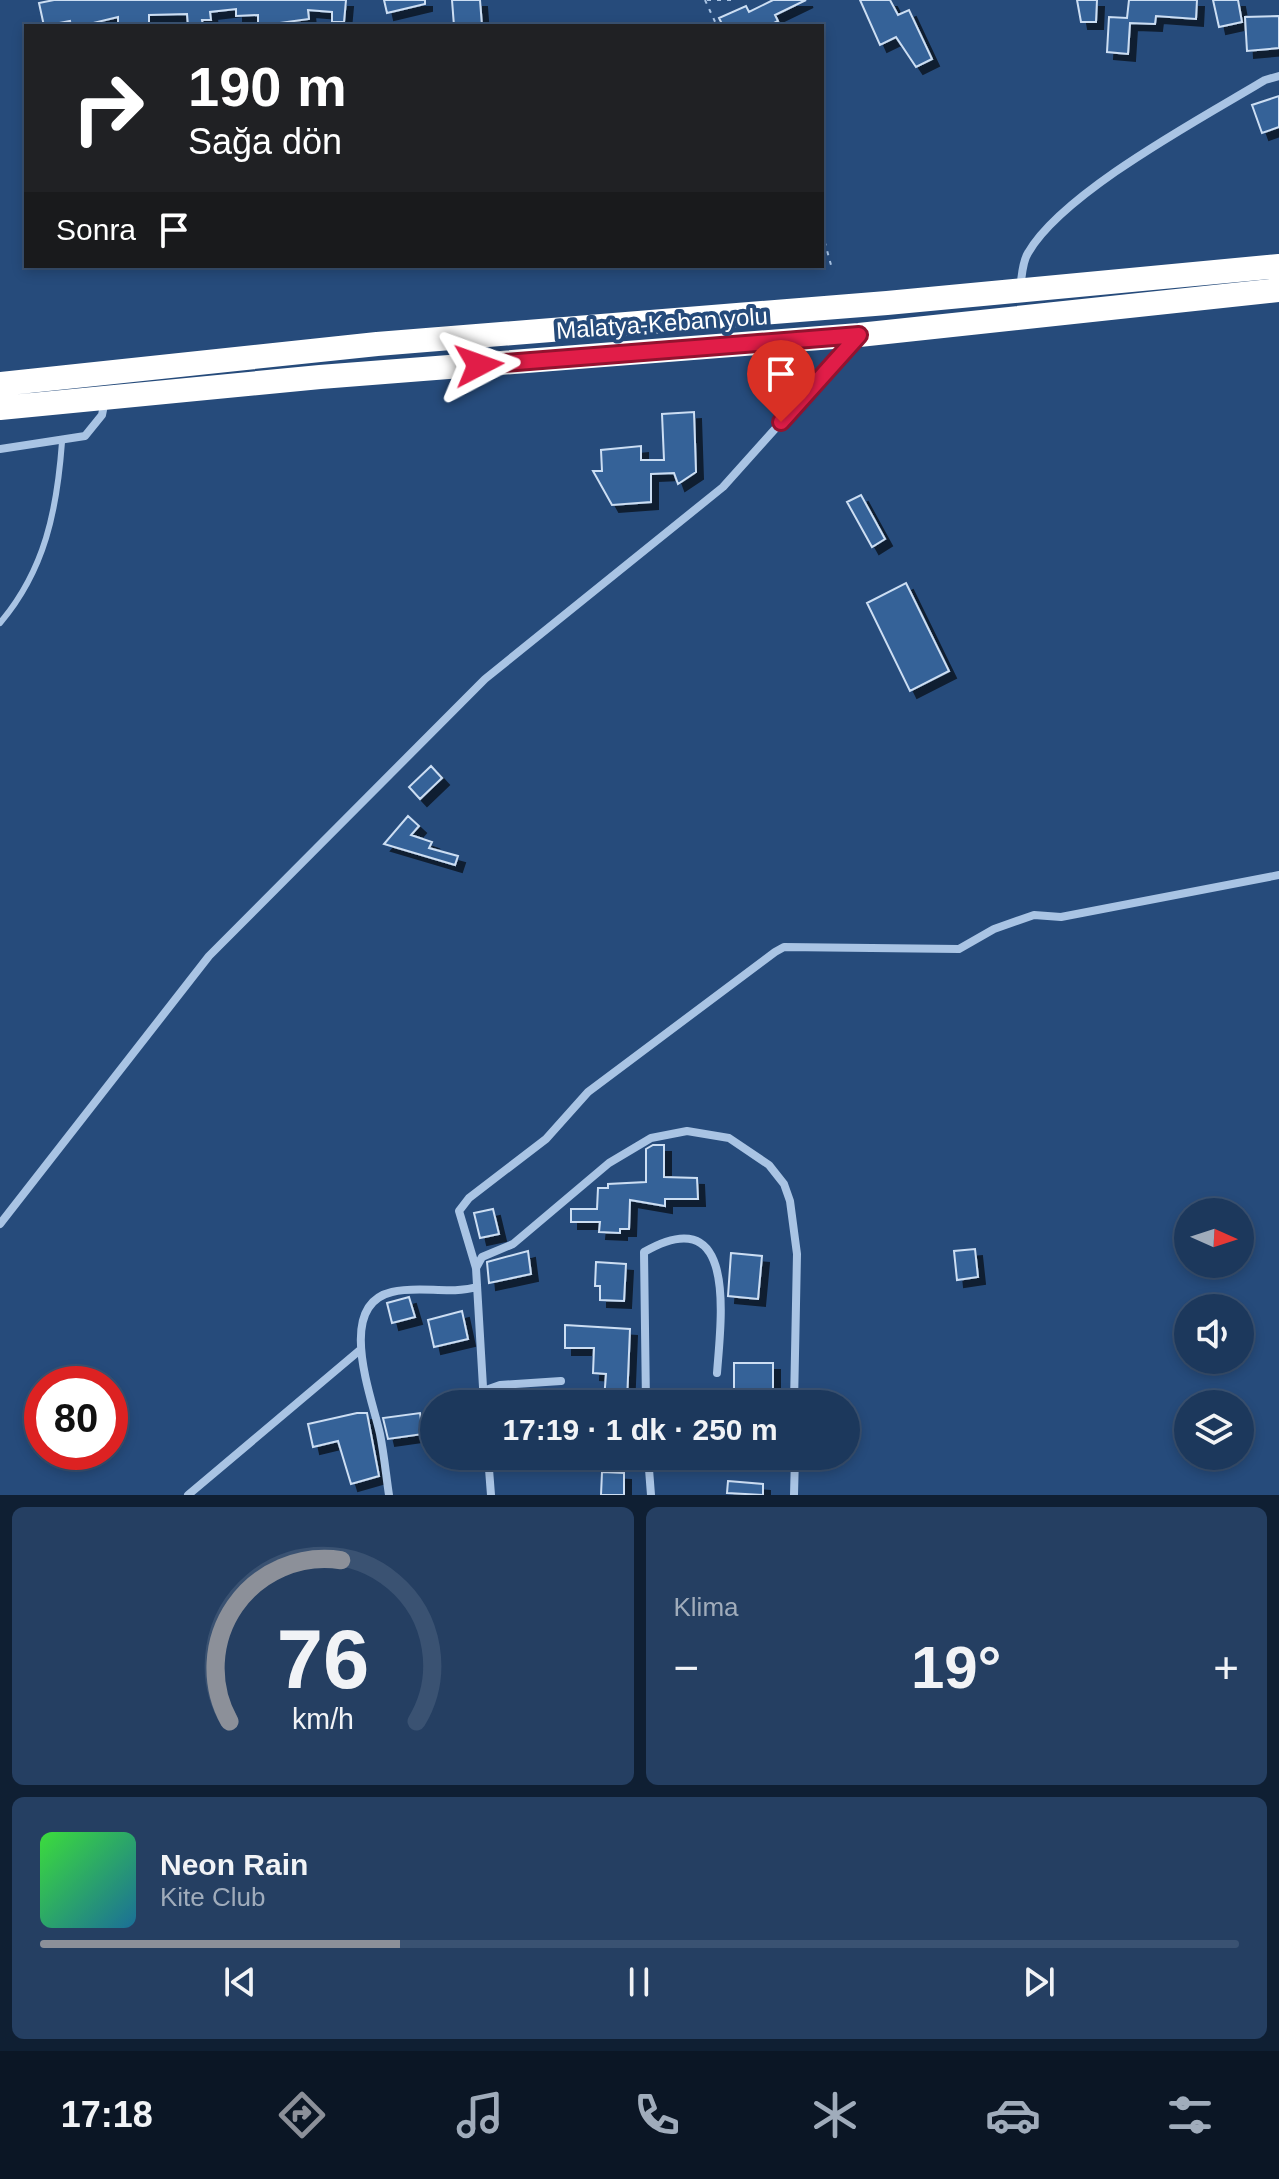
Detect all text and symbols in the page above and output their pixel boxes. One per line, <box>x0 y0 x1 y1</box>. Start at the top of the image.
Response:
text: 190 m <box>188 55 347 118</box>
icon: right <box>56 56 160 160</box>
text: Sağa dön <box>188 121 342 162</box>
icon: arrive <box>152 208 196 252</box>
text: Sonra <box>56 213 136 246</box>
street label: Malatya-Keban yolu <box>555 302 769 344</box>
position arrow <box>437 323 521 407</box>
pin <box>747 340 815 422</box>
icon: arrive <box>759 352 803 396</box>
north arrow <box>1174 1198 1254 1278</box>
map controls <box>1174 1198 1254 1470</box>
button: sound <box>1174 1294 1254 1374</box>
speed limit sign: 80 <box>24 1366 128 1470</box>
button: layers <box>1174 1390 1254 1470</box>
text: 17:19 · 1 dk · 250 m <box>502 1413 778 1446</box>
text: Klima <box>674 1592 739 1622</box>
text: 76 <box>276 1613 369 1706</box>
text: 19° <box>911 1634 1002 1701</box>
text: − <box>674 1643 699 1692</box>
text: + <box>1213 1643 1239 1692</box>
text: km/h <box>292 1703 354 1735</box>
text: Neon Rain <box>160 1848 308 1881</box>
text: Kite Club <box>160 1882 266 1912</box>
icon: previous <box>218 1960 262 2004</box>
icon: pause <box>617 1960 661 2004</box>
icon: next <box>1017 1960 1061 2004</box>
icon: directions <box>274 2087 330 2143</box>
icon: music <box>452 2087 508 2143</box>
icon: phone <box>629 2087 685 2143</box>
icon: climate <box>807 2087 863 2143</box>
icon: car <box>985 2087 1041 2143</box>
icon: filters <box>1162 2087 1218 2143</box>
text: 17:18 <box>61 2094 153 2135</box>

